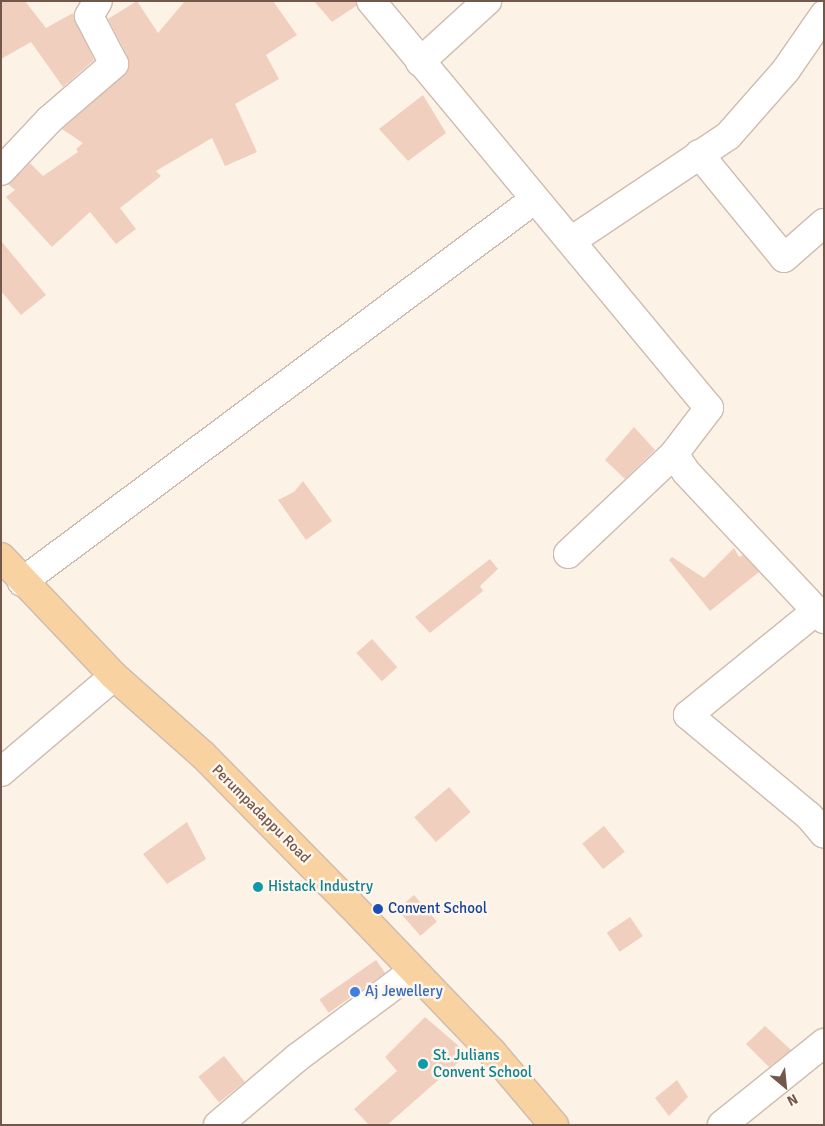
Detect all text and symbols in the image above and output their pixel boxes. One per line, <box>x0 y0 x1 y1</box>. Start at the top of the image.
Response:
street label: Perumpadappu Road <box>208 761 314 867</box>
place label: Histack Industry <box>268 878 373 896</box>
marker: Histack Industry <box>252 881 264 893</box>
place label: Convent School <box>388 900 487 918</box>
marker: Convent School <box>372 903 384 915</box>
place label: Aj Jewellery <box>365 983 443 1001</box>
marker: Aj Jewellery <box>349 986 361 998</box>
place label: St. Julians Convent School <box>433 1046 532 1081</box>
marker: St. Julians Convent School <box>417 1058 429 1070</box>
north arrow <box>760 1061 810 1111</box>
text: N <box>784 1090 801 1109</box>

